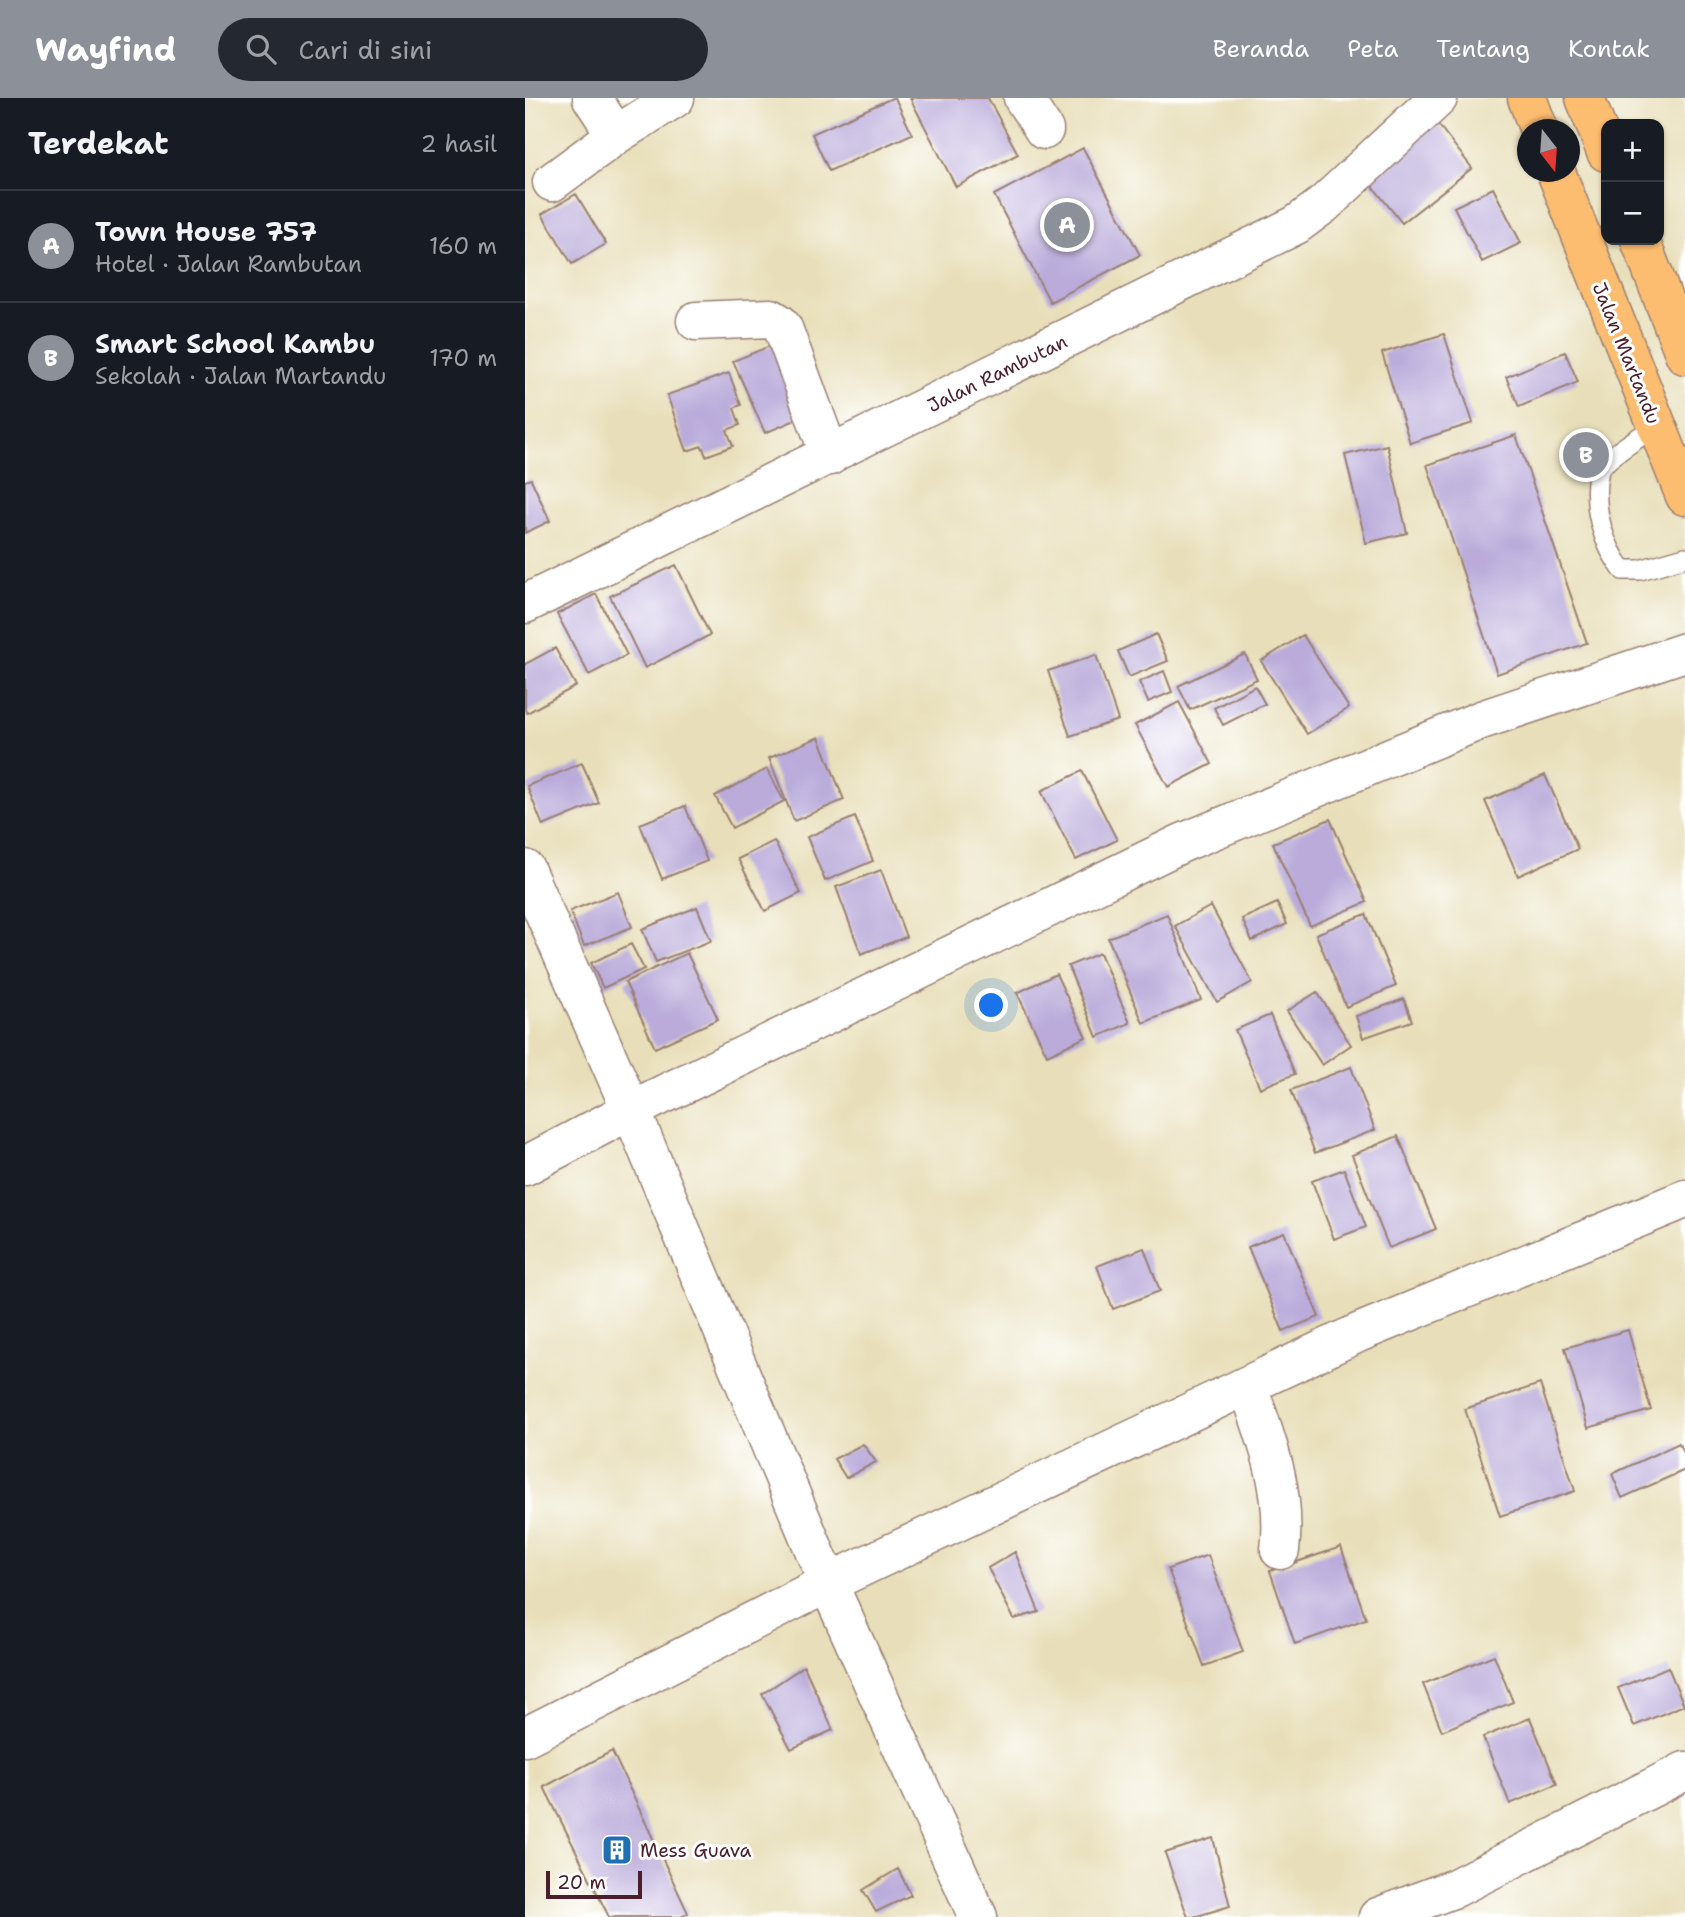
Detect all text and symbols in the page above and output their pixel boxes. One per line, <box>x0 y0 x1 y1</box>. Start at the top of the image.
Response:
search box <box>218 18 708 81</box>
text: Wayfind <box>35 27 176 72</box>
icon: search <box>242 30 280 68</box>
text: Cari di sini <box>298 32 432 67</box>
text: Beranda <box>1213 33 1309 65</box>
text: Peta <box>1347 33 1398 65</box>
text: Tentang <box>1436 33 1530 65</box>
text: Kontak <box>1568 33 1650 65</box>
north arrow <box>1517 119 1580 182</box>
map controls <box>1601 119 1664 245</box>
button: + <box>1601 119 1664 182</box>
text: Terdekat <box>28 123 168 164</box>
text: 2 hasil <box>421 129 497 159</box>
button: − <box>1601 182 1664 245</box>
pin: A <box>1044 199 1090 251</box>
text: Town House 757 <box>95 214 317 249</box>
text: A <box>42 231 60 261</box>
text: 160 m <box>429 231 497 261</box>
text: Hotel · Jalan Rambutan <box>95 249 362 279</box>
street label: Jalan Martandu <box>1587 279 1666 428</box>
text: Smart School Kambu <box>95 326 375 361</box>
street label: Jalan Rambutan <box>923 329 1071 418</box>
text: B <box>44 343 58 373</box>
text: 170 m <box>429 343 497 373</box>
text: Sekolah · Jalan Martandu <box>95 361 386 391</box>
pin: B <box>1563 429 1609 481</box>
your location <box>974 988 1008 1022</box>
building icon: Mess Guava <box>600 1833 634 1867</box>
place label: Mess Guava <box>640 1838 752 1863</box>
scale bar <box>546 1868 642 1900</box>
text: 20 m <box>557 1870 606 1895</box>

